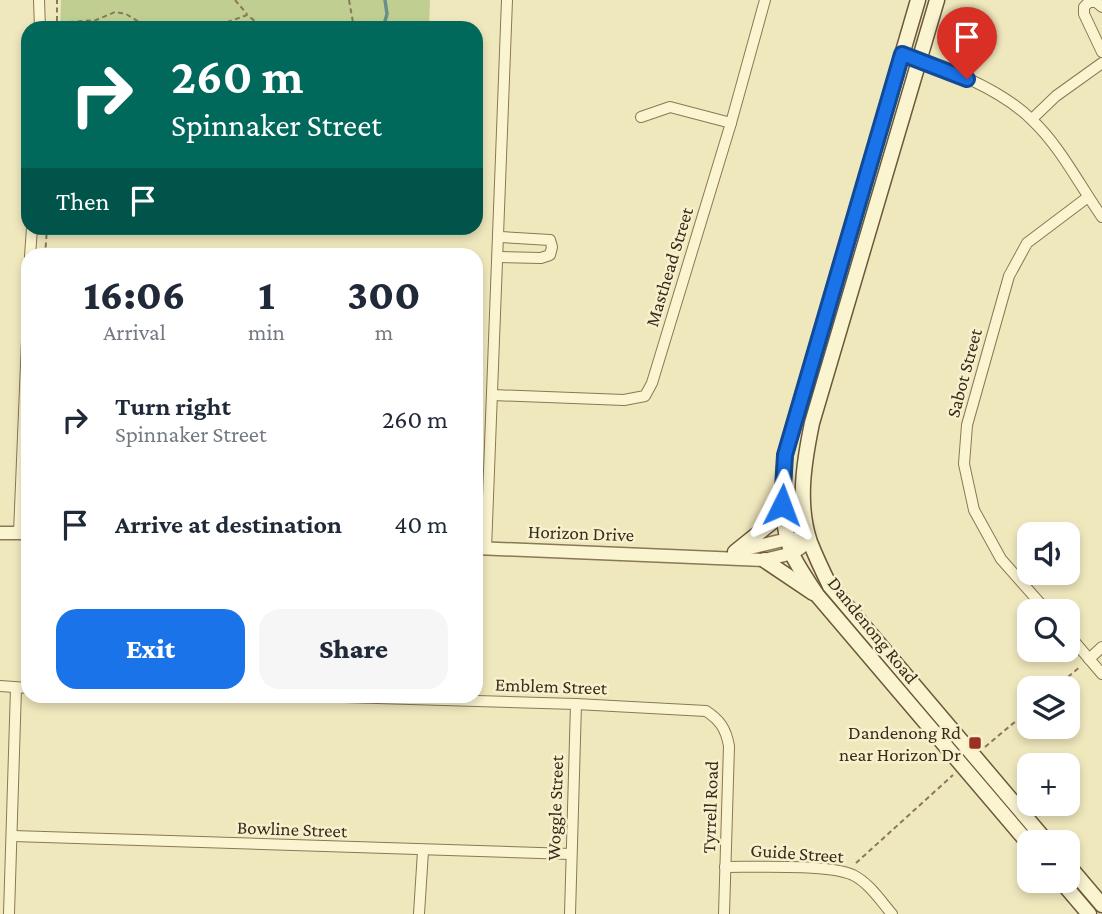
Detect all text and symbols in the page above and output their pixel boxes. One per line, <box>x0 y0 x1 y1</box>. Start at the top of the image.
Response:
pin <box>937 7 997 79</box>
icon: arrive <box>948 18 986 56</box>
icon: right <box>56 49 147 140</box>
text: 260 m <box>171 49 303 104</box>
text: Spinnaker Street <box>171 107 382 143</box>
icon: arrive <box>124 182 162 220</box>
text: Then <box>56 187 110 216</box>
street label: Masthead Street <box>641 204 697 329</box>
text: 16:06 <box>83 271 186 318</box>
text: 1 <box>258 271 275 318</box>
text: 300 <box>347 271 421 318</box>
text: Arrival <box>103 319 166 345</box>
text: min <box>248 319 285 345</box>
text: m <box>375 319 393 345</box>
street label: Sabot Street <box>942 326 986 420</box>
text: Turn right <box>115 392 231 421</box>
icon: right <box>56 401 94 439</box>
text: 260 m <box>382 405 448 434</box>
text: Spinnaker Street <box>115 421 267 447</box>
position arrow <box>745 468 819 542</box>
icon: arrive <box>56 506 94 544</box>
text: Arrive at destination <box>115 510 342 539</box>
text: 40 m <box>394 510 448 539</box>
street label: Horizon Drive <box>528 521 634 545</box>
map controls <box>1017 522 1080 893</box>
button: sound <box>1017 522 1080 585</box>
street label: Dandenong Road <box>824 572 922 688</box>
button: search <box>1017 599 1080 662</box>
button: Exit <box>56 609 245 689</box>
button: Share <box>259 609 448 689</box>
street label: Emblem Street <box>495 674 608 698</box>
button: layers <box>1017 676 1080 739</box>
place label: Dandenong Rd near Horizon Dr <box>839 722 961 765</box>
marker: Dandenong Rd near Horizon Dr <box>967 735 983 751</box>
button: + <box>1017 753 1080 816</box>
street label: Woggle Street <box>543 754 567 861</box>
street label: Tyrrell Road <box>698 760 722 854</box>
street label: Bowline Street <box>236 817 348 841</box>
button: − <box>1017 830 1080 893</box>
street label: Guide Street <box>750 839 845 867</box>

